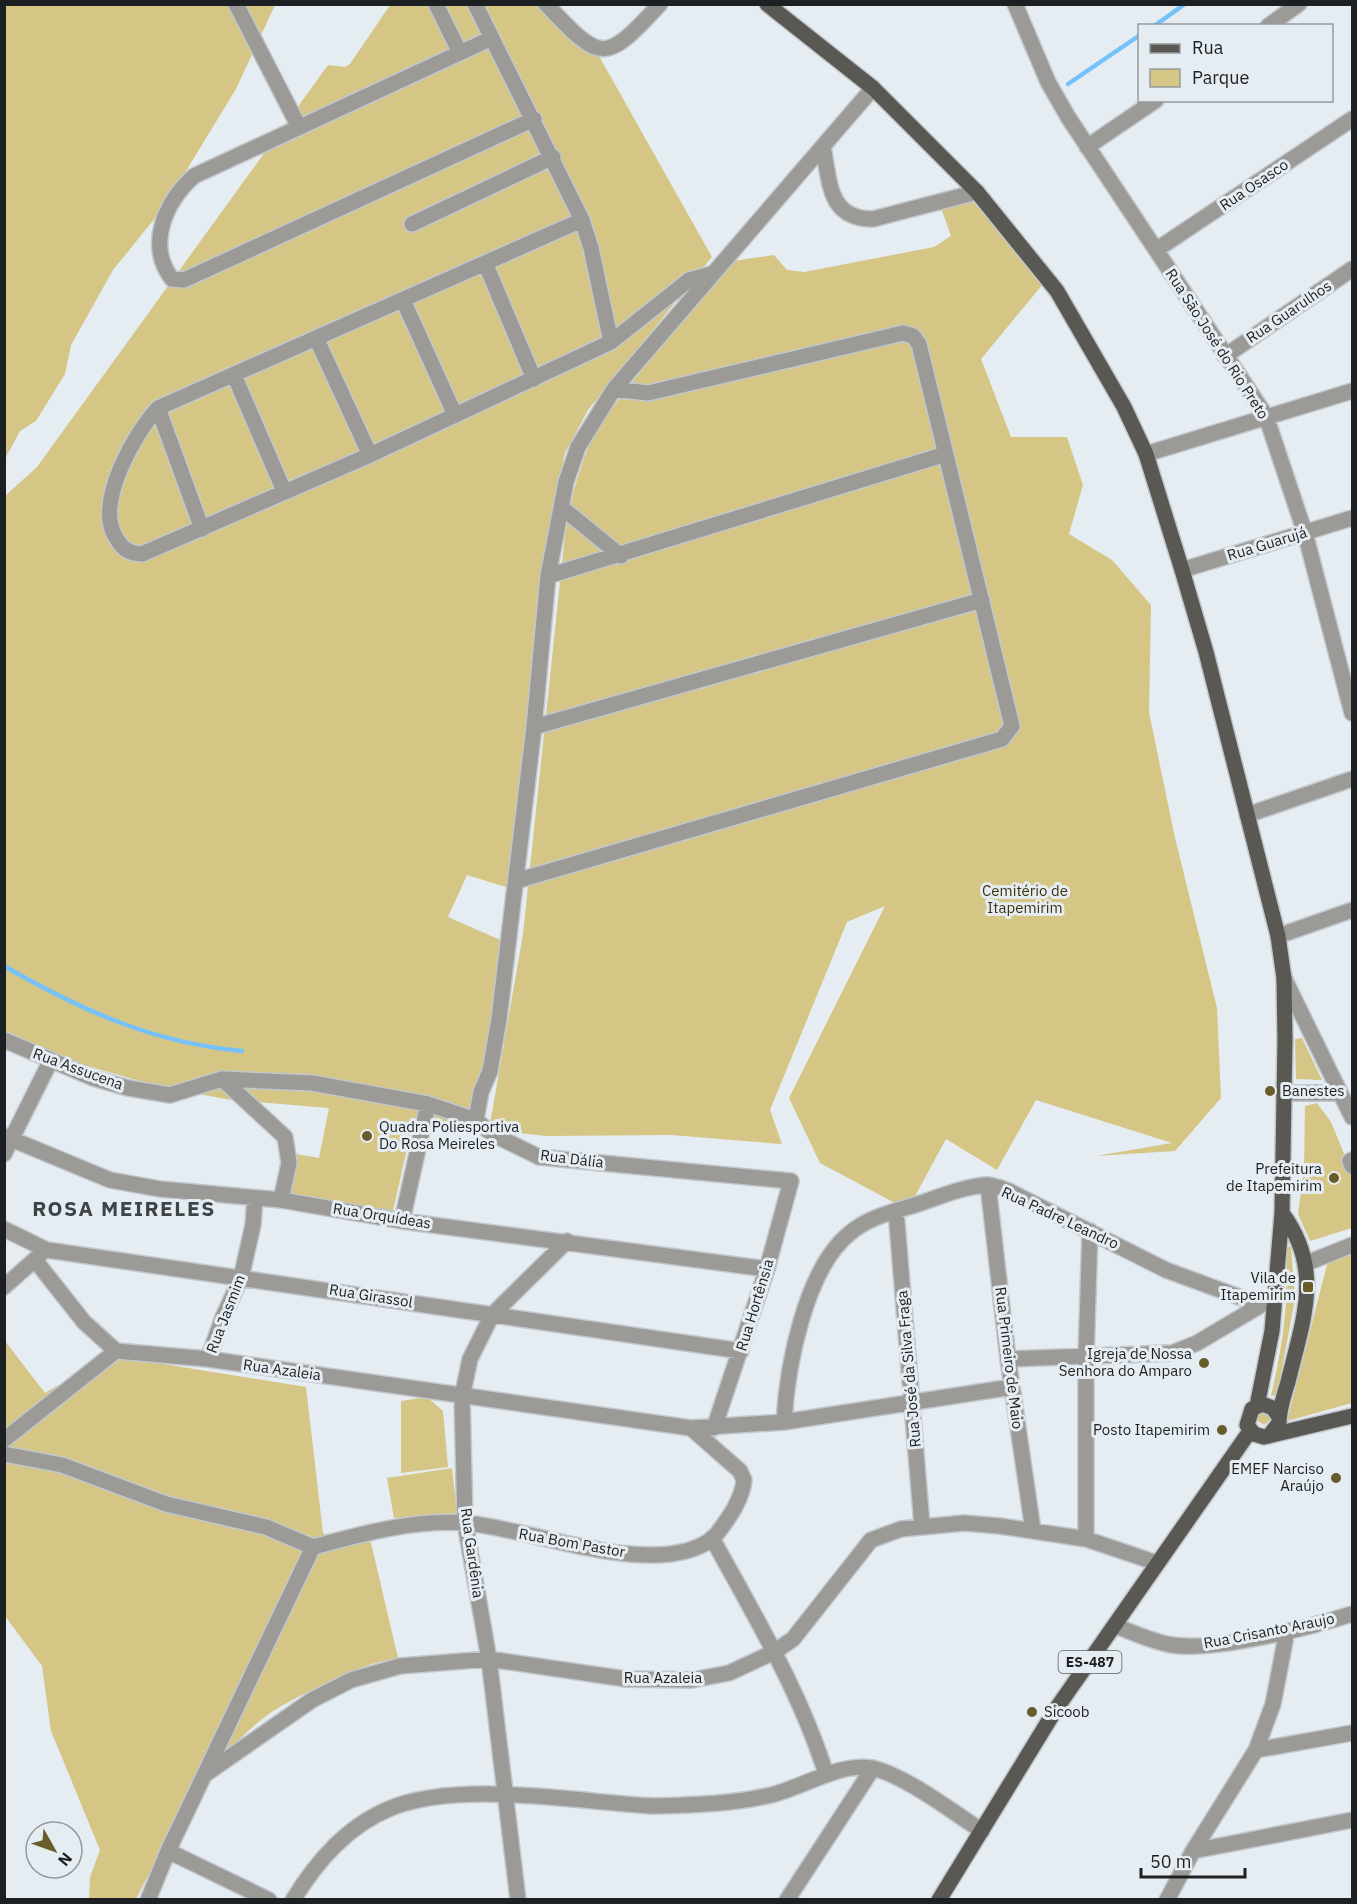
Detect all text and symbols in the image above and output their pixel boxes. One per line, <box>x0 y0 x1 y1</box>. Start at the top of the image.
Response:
legend <box>1138 24 1333 102</box>
text: Rua <box>1192 36 1224 59</box>
text: Parque <box>1192 66 1250 89</box>
street label: Rua Osasco <box>1216 155 1292 214</box>
street label: Rua São José do Rio Preto <box>1162 265 1273 423</box>
street label: Rua Guarulhos <box>1242 276 1335 347</box>
street label: Rua Guarujá <box>1225 522 1309 565</box>
park label: Cemitério de Itapemirim <box>982 881 1068 917</box>
street label: Rua Assucena <box>30 1043 126 1094</box>
place label: Banestes <box>1282 1081 1345 1100</box>
marker: Banestes <box>1263 1084 1277 1098</box>
place label: Quadra Poliesportiva Do Rosa Meireles <box>379 1117 519 1153</box>
marker: Quadra Poliesportiva Do Rosa Meireles <box>360 1129 374 1143</box>
street label: Rua Dália <box>539 1145 605 1172</box>
place label: Prefeitura de Itapemirim <box>1226 1159 1322 1195</box>
marker: Prefeitura de Itapemirim <box>1327 1171 1341 1185</box>
street label: Rua Padre Leandro <box>999 1182 1122 1253</box>
district label: ROSA MEIRELES <box>32 1194 216 1222</box>
street label: Rua Orquídeas <box>332 1198 432 1233</box>
street label: Rua Hortênsia <box>732 1257 778 1353</box>
place label: Vila de Itapemirim <box>1221 1268 1296 1304</box>
street label: Rua Jasmim <box>202 1272 249 1356</box>
street label: Rua Girassol <box>328 1280 414 1311</box>
marker: Vila de Itapemirim <box>1301 1280 1315 1294</box>
street label: Rua Primeiro de Maio <box>991 1286 1028 1430</box>
street label: Rua José da Silva Fraga <box>892 1290 925 1448</box>
place label: Igreja de Nossa Senhora do Amparo <box>1059 1344 1192 1380</box>
street label: Rua Azaleia <box>242 1355 322 1384</box>
marker: Igreja de Nossa Senhora do Amparo <box>1197 1356 1211 1370</box>
place label: Posto Itapemirim <box>1093 1420 1210 1439</box>
marker: Posto Itapemirim <box>1215 1423 1229 1437</box>
place label: EMEF Narciso Araújo <box>1231 1459 1324 1495</box>
marker: EMEF Narciso Araújo <box>1329 1471 1343 1485</box>
street label: Rua Gardênia <box>457 1507 488 1599</box>
street label: Rua Bom Pastor <box>517 1524 627 1561</box>
street label: Rua Crisanto Araujo <box>1202 1608 1336 1653</box>
road number: ES-487 <box>1058 1651 1122 1673</box>
street label: Rua Azaleia <box>624 1668 702 1687</box>
place label: Sicoob <box>1044 1702 1089 1721</box>
marker: Sicoob <box>1025 1705 1039 1719</box>
north arrow <box>24 1820 84 1880</box>
scale bar <box>1141 1841 1244 1879</box>
text: N <box>54 1849 77 1871</box>
text: 50 m <box>1150 1850 1192 1873</box>

